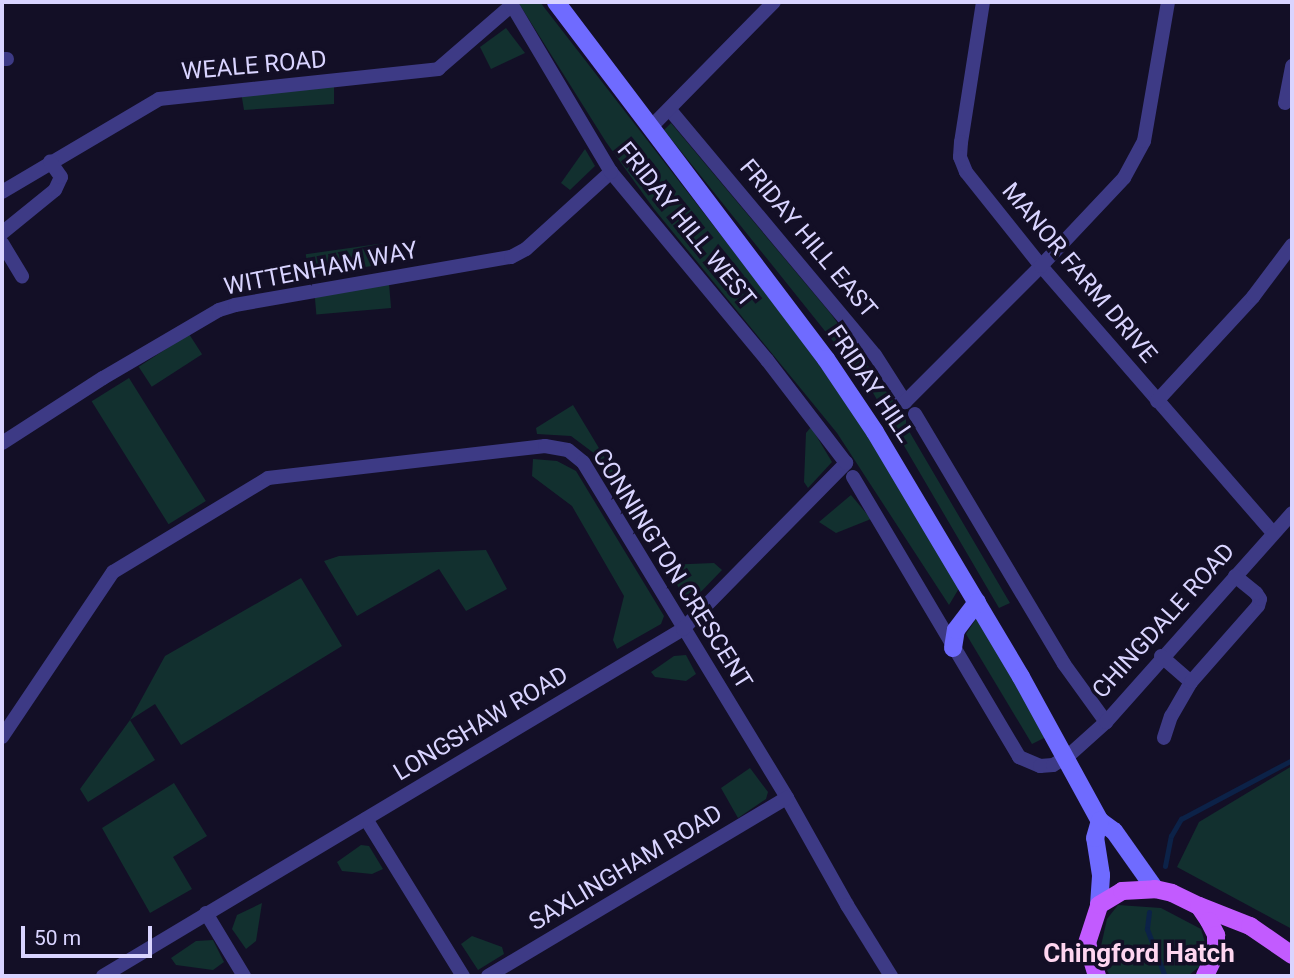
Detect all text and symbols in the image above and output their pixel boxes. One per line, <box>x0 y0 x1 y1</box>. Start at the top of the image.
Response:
street label: WEALE ROAD <box>180 45 328 87</box>
street label: FRIDAY HILL WEST <box>611 137 761 313</box>
street label: FRIDAY HILL EAST <box>733 154 883 324</box>
street label: MANOR FARM DRIVE <box>995 177 1163 369</box>
street label: WITTENHAM WAY <box>222 236 420 302</box>
street label: FRIDAY HILL <box>820 320 920 448</box>
street label: CONNINGTON CRESCENT <box>586 443 758 695</box>
street label: CHINGDALE ROAD <box>1087 537 1241 705</box>
street label: LONGSHAW ROAD <box>389 661 573 787</box>
street label: SAXLINGHAM ROAD <box>524 799 728 937</box>
scale bar <box>24 912 156 956</box>
text: 50 m <box>34 926 81 950</box>
district label: Chingford Hatch <box>1043 938 1235 970</box>

